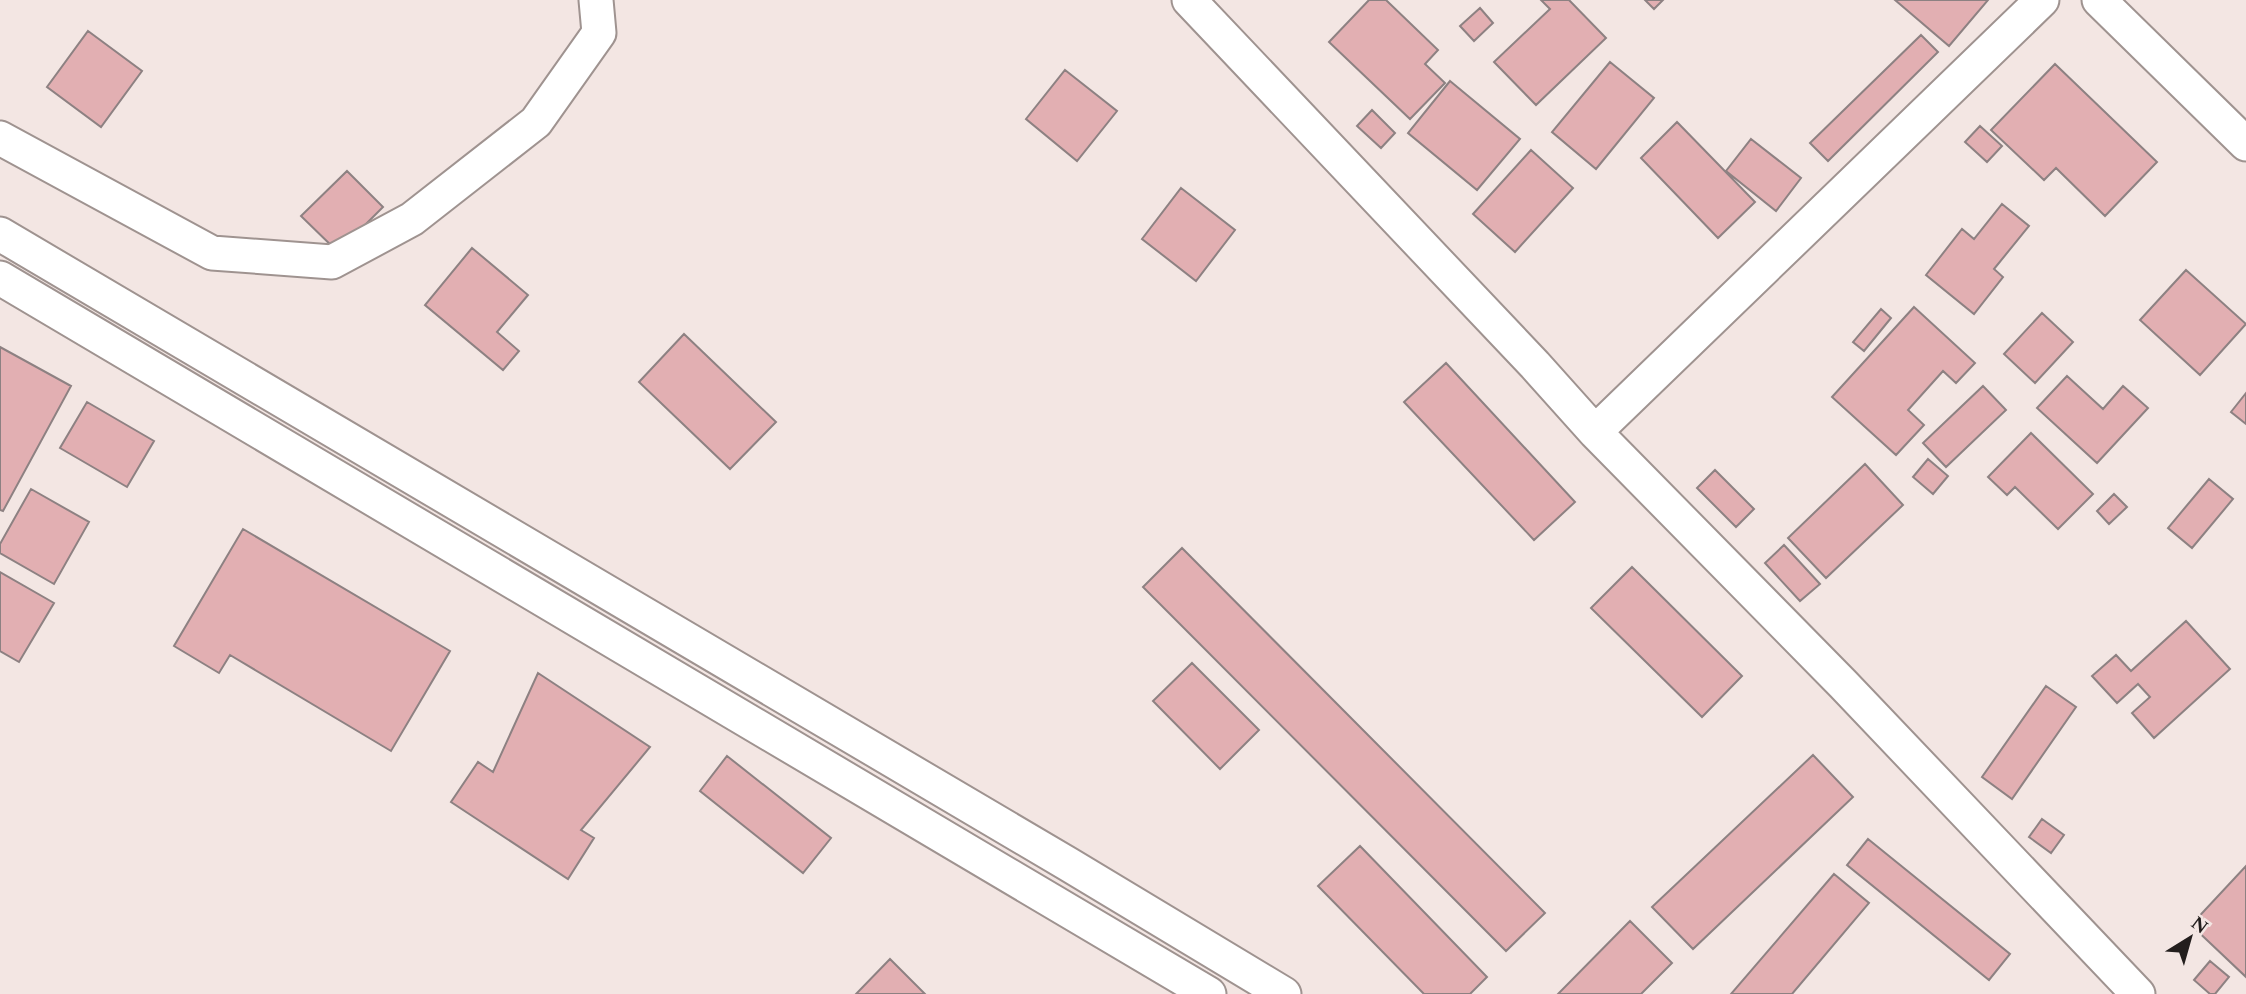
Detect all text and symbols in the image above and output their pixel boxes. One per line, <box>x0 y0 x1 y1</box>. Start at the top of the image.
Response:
north arrow <box>2155 903 2225 973</box>
text: N <box>2184 909 2214 942</box>

